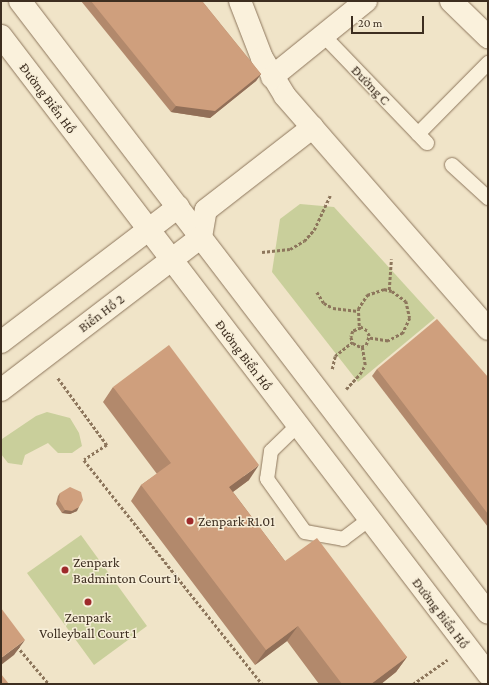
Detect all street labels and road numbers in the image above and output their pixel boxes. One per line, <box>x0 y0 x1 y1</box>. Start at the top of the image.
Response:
street label: Đường Biển Hồ <box>16 59 80 137</box>
street label: Đường C <box>348 62 394 108</box>
street label: Biển Hồ 2 <box>75 290 127 336</box>
street label: Đường Biển Hồ <box>212 316 276 394</box>
street label: Đường Biển Hồ <box>409 574 473 652</box>

